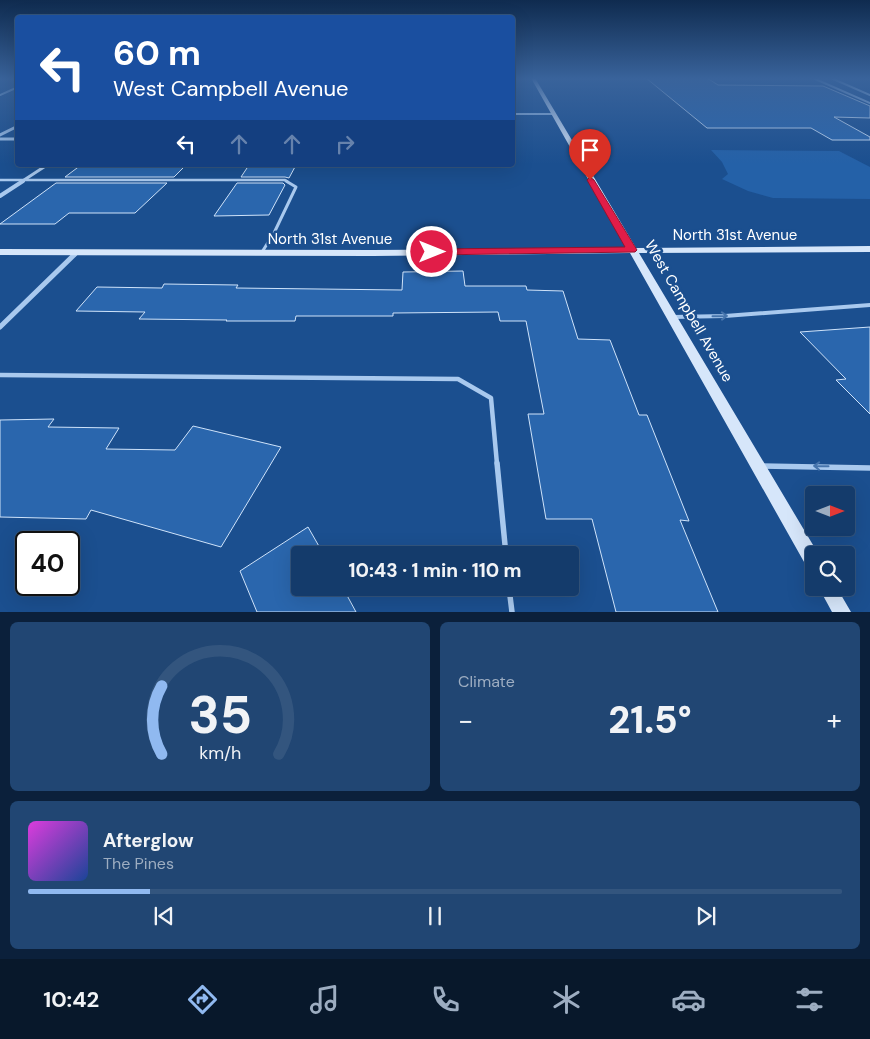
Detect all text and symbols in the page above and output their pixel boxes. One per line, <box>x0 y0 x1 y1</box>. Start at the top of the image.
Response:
text: 60 m <box>113 30 201 76</box>
icon: left <box>30 35 95 100</box>
text: West Campbell Avenue <box>113 74 349 103</box>
pin <box>569 129 611 180</box>
icon: left <box>172 130 200 158</box>
icon: ahead <box>225 130 253 158</box>
icon: ahead <box>278 130 306 158</box>
icon: right <box>331 130 359 158</box>
icon: arrive <box>576 136 604 164</box>
position arrow <box>405 225 457 277</box>
street label: North 31st Avenue <box>673 225 797 245</box>
street label: North 31st Avenue <box>268 229 392 249</box>
street label: West Campbell Avenue <box>640 236 738 386</box>
one-way arrow <box>711 312 727 321</box>
one-way arrow <box>814 462 830 471</box>
north arrow <box>805 486 855 536</box>
map controls <box>805 486 855 596</box>
speed limit sign: 40 <box>15 531 80 596</box>
button: search <box>805 546 855 596</box>
text: 10:43 · 1 min · 110 m <box>349 558 522 583</box>
text: Climate <box>458 671 515 692</box>
text: 35 <box>188 681 252 749</box>
text: 21.5° <box>608 695 692 745</box>
text: − <box>458 702 473 739</box>
text: + <box>827 702 842 739</box>
text: km/h <box>199 741 241 765</box>
text: Afterglow <box>103 828 194 853</box>
text: The Pines <box>103 853 174 874</box>
icon: previous <box>150 902 178 930</box>
icon: pause <box>421 902 449 930</box>
icon: next <box>692 902 720 930</box>
icon: directions <box>185 982 220 1017</box>
icon: music <box>307 982 342 1017</box>
icon: phone <box>428 982 463 1017</box>
icon: climate <box>549 982 584 1017</box>
icon: car <box>671 982 706 1017</box>
icon: filters <box>792 982 827 1017</box>
text: 10:42 <box>43 985 99 1014</box>

